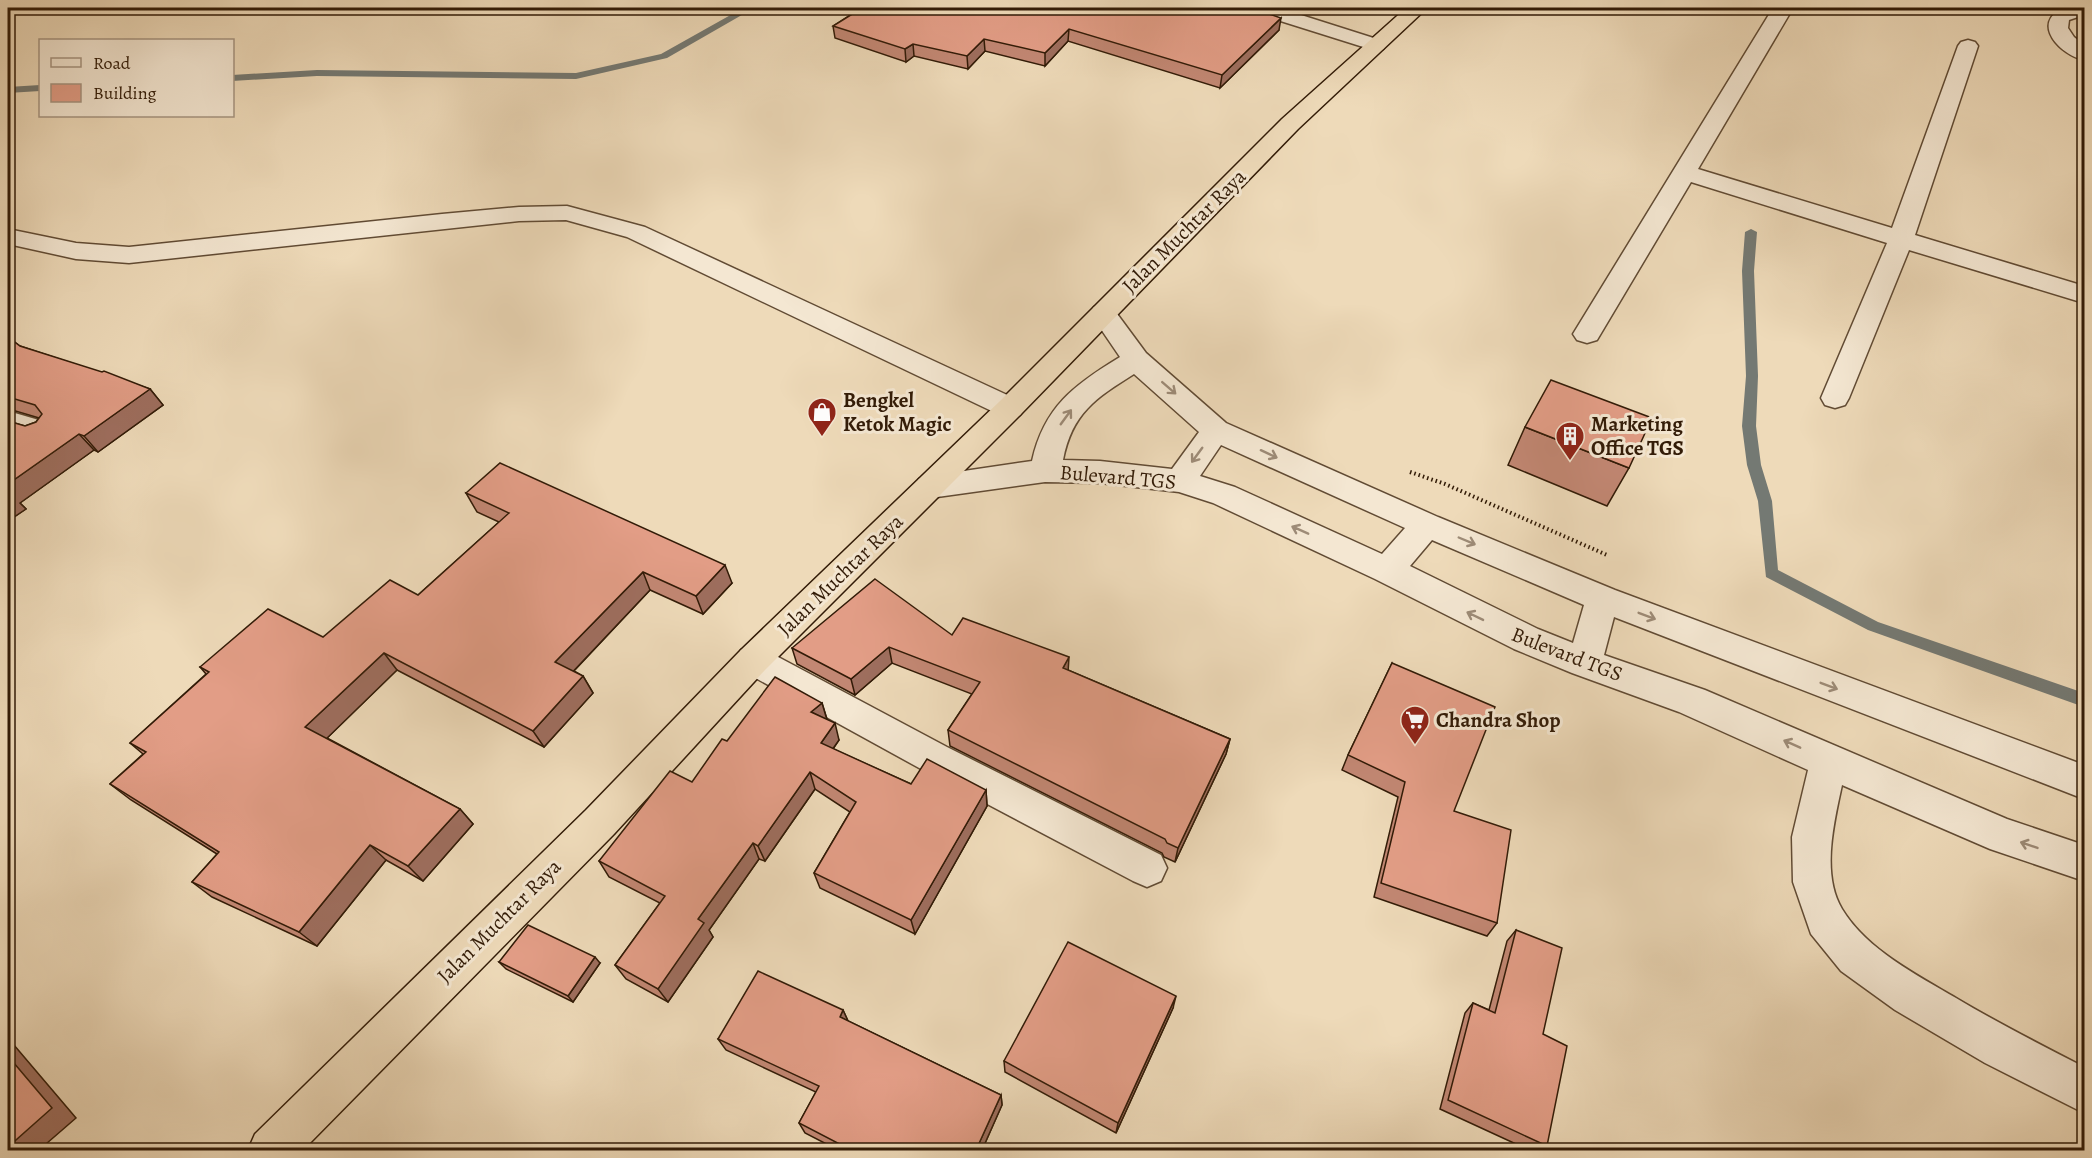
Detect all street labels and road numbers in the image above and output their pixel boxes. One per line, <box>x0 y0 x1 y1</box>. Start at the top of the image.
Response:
street label: Jalan Muchtar Raya <box>1116 163 1252 299</box>
street label: Bulevard TGS <box>1059 458 1177 496</box>
street label: Jalan Muchtar Raya <box>771 507 909 642</box>
street label: Bulevard TGS <box>1507 620 1627 688</box>
street label: Jalan Muchtar Raya <box>431 853 567 989</box>

